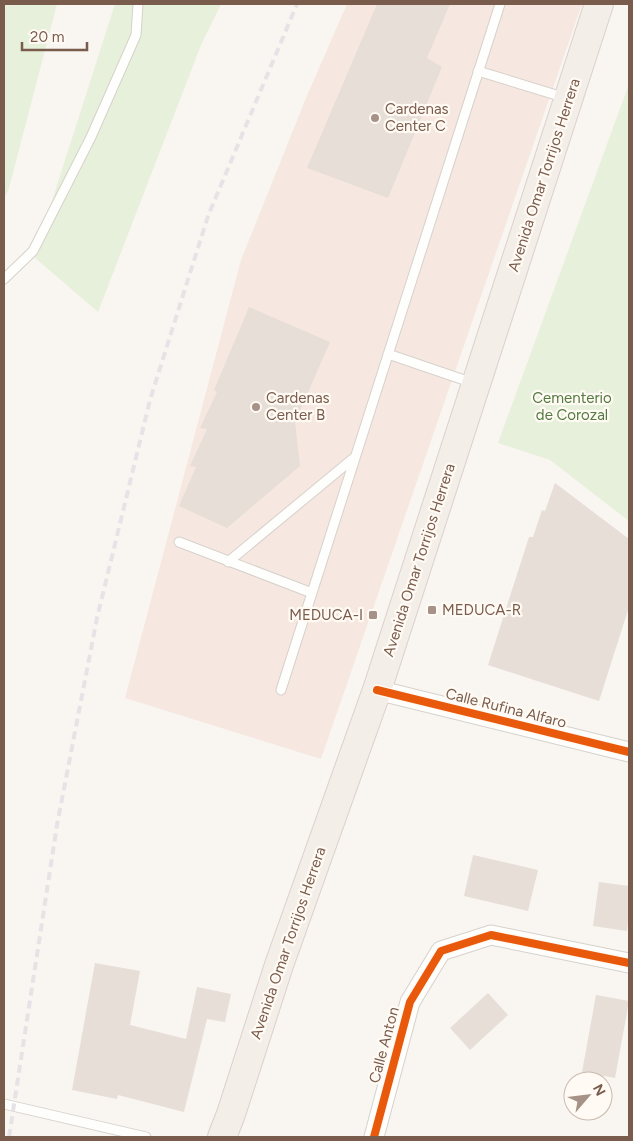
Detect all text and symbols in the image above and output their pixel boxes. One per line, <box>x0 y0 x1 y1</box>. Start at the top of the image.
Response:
scale bar <box>22 20 88 52</box>
text: 20 m <box>30 28 64 46</box>
street label: Avenida Omar Torrijos Herrera <box>504 76 584 274</box>
place label: Cardenas Center C <box>385 100 449 135</box>
marker: Cardenas Center C <box>369 112 381 124</box>
place label: Cardenas Center B <box>266 389 330 424</box>
park label: Cementerio de Corozal <box>532 389 612 424</box>
marker: Cardenas Center B <box>250 401 262 413</box>
street label: Avenida Omar Torrijos Herrera <box>379 461 459 659</box>
place label: MEDUCA-R <box>442 601 521 619</box>
marker: MEDUCA-R <box>426 604 438 616</box>
place label: MEDUCA-I <box>289 606 363 624</box>
marker: MEDUCA-I <box>367 609 379 621</box>
street label: Calle Rufina Alfaro <box>444 684 569 732</box>
street label: Avenida Omar Torrijos Herrera <box>247 844 329 1042</box>
street label: Calle Anton <box>365 1005 403 1085</box>
north arrow <box>563 1071 613 1121</box>
text: N <box>589 1081 609 1099</box>

